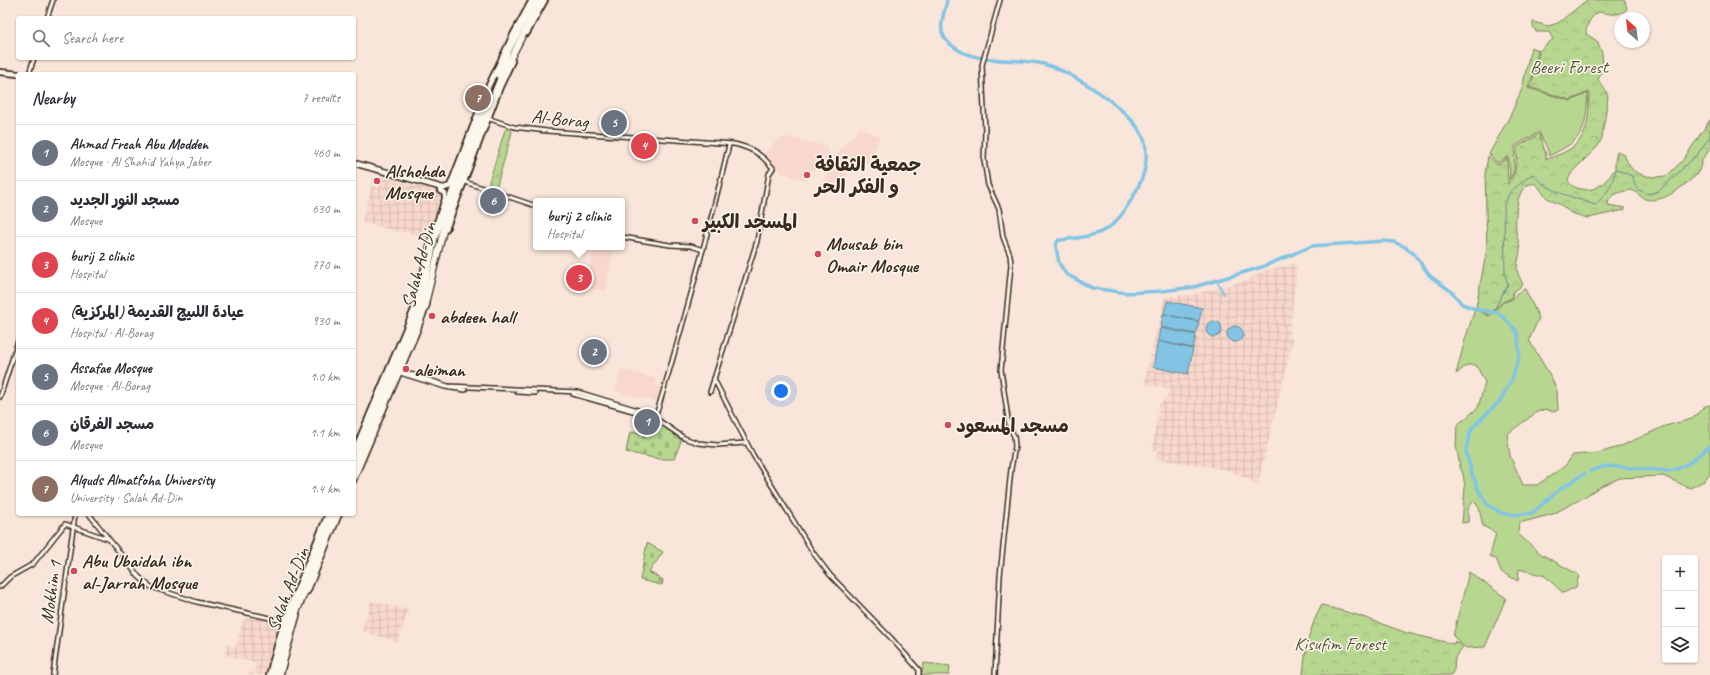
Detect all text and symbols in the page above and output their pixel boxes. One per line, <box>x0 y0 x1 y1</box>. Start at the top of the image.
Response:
north arrow <box>1614 12 1650 48</box>
search box <box>16 16 356 60</box>
icon: search <box>30 27 52 49</box>
text: Search here <box>62 29 123 48</box>
park label: Beeri Forest <box>1530 55 1610 79</box>
pin: 7 <box>465 83 491 113</box>
text: Nearby <box>32 88 75 109</box>
text: 7 results <box>302 90 340 106</box>
street label: Al-Borag <box>530 104 591 134</box>
pin: 5 <box>601 108 627 138</box>
pin: 4 <box>631 131 657 161</box>
text: Ahmad Freah Abu Modden <box>70 135 208 154</box>
text: 1 <box>42 145 48 161</box>
text: 460 m <box>312 145 340 161</box>
place label: جمعية الثقافة و الفكر الحر <box>813 153 921 199</box>
text: Mosque · Al Shahid Yahya Jaber <box>70 154 211 170</box>
place label: Alshohda Mosque <box>385 159 446 205</box>
marker: جمعية الثقافة و الفكر الحر <box>802 170 812 180</box>
marker: Alshohda Mosque <box>372 176 382 186</box>
pin: 6 <box>480 186 506 216</box>
text: مسجد النور الجديد <box>70 191 180 210</box>
popup <box>533 198 625 250</box>
text: 2 <box>42 201 48 217</box>
text: 630 m <box>312 201 340 217</box>
text: burij 2 clinic <box>547 207 611 226</box>
place label: المسجد الكبير <box>701 210 797 234</box>
text: Mosque <box>70 213 102 229</box>
marker: المسجد الكبير <box>690 216 700 226</box>
street label: Salah Ad-Din <box>396 219 442 311</box>
text: Hospital <box>547 226 583 242</box>
place label: Mousab bin Omair Mosque <box>826 232 920 278</box>
text: burij 2 clinic <box>70 247 134 266</box>
marker: Mousab bin Omair Mosque <box>813 249 823 259</box>
text: 3 <box>42 257 48 273</box>
text: 770 m <box>312 257 340 273</box>
pin: 3 <box>566 263 592 293</box>
text: Hospital <box>70 266 106 282</box>
text: عيادة اللىيج القديمة (المركزية) <box>70 303 244 322</box>
place label: abdeen hall <box>440 305 518 329</box>
marker: abdeen hall <box>427 311 437 321</box>
text: 4 <box>42 313 48 329</box>
text: 930 m <box>312 313 340 329</box>
text: Hospital · Al-Borag <box>70 325 153 341</box>
pin: 2 <box>581 337 607 367</box>
place label: aleiman <box>414 358 466 382</box>
text: Assafae Mosque <box>70 359 152 378</box>
marker: aleiman <box>401 364 411 374</box>
text: 5 <box>42 369 48 385</box>
text: 1.0 km <box>310 369 340 385</box>
text: Mosque · Al-Borag <box>70 378 150 394</box>
your location <box>771 381 791 401</box>
pin: 1 <box>634 407 660 437</box>
place label: مسجد المسعود <box>956 414 1069 439</box>
text: مسجد الفرقان <box>70 415 154 434</box>
marker: مسجد المسعود <box>943 420 953 430</box>
text: 6 <box>42 425 48 441</box>
text: 1.1 km <box>310 425 340 441</box>
text: Mosque <box>70 437 102 453</box>
text: Alquds Almatfoha University <box>70 471 214 490</box>
text: 7 <box>42 481 48 497</box>
text: 1.4 km <box>310 481 340 497</box>
text: University · Salah Ad-Din <box>70 490 182 506</box>
street label: Salah Ad-Din <box>261 544 315 635</box>
place label: Abu Ubaidah ibn al-Jarrah Mosque <box>82 549 199 595</box>
map controls <box>1662 555 1698 663</box>
button: + <box>1662 555 1698 591</box>
street label: Mokhim 1 <box>35 558 67 625</box>
marker: Abu Ubaidah ibn al-Jarrah Mosque <box>69 566 79 576</box>
button: − <box>1662 591 1698 627</box>
button: layers <box>1662 627 1698 663</box>
park label: Kisufim Forest <box>1294 632 1388 656</box>

